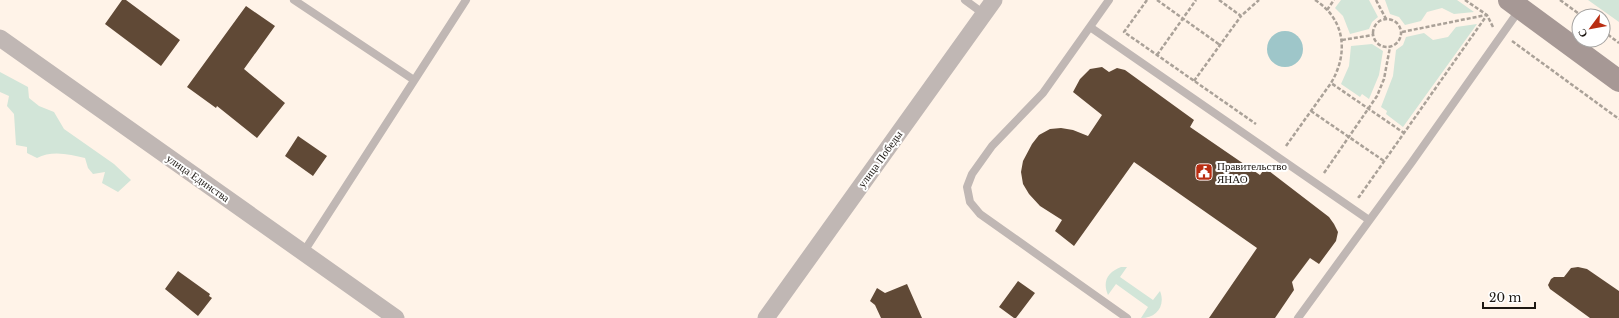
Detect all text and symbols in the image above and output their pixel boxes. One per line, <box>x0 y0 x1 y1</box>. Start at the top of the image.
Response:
north arrow <box>1571 8 1611 48</box>
text: С <box>1574 26 1591 40</box>
street label: улица Победы <box>855 127 906 190</box>
street label: улица Единства <box>164 151 232 205</box>
place label: Правительство ЯНАО <box>1217 159 1287 186</box>
public building icon: Правительство ЯНАО <box>1194 162 1214 182</box>
scale bar <box>1483 284 1535 310</box>
text: 20 m <box>1489 290 1521 305</box>

